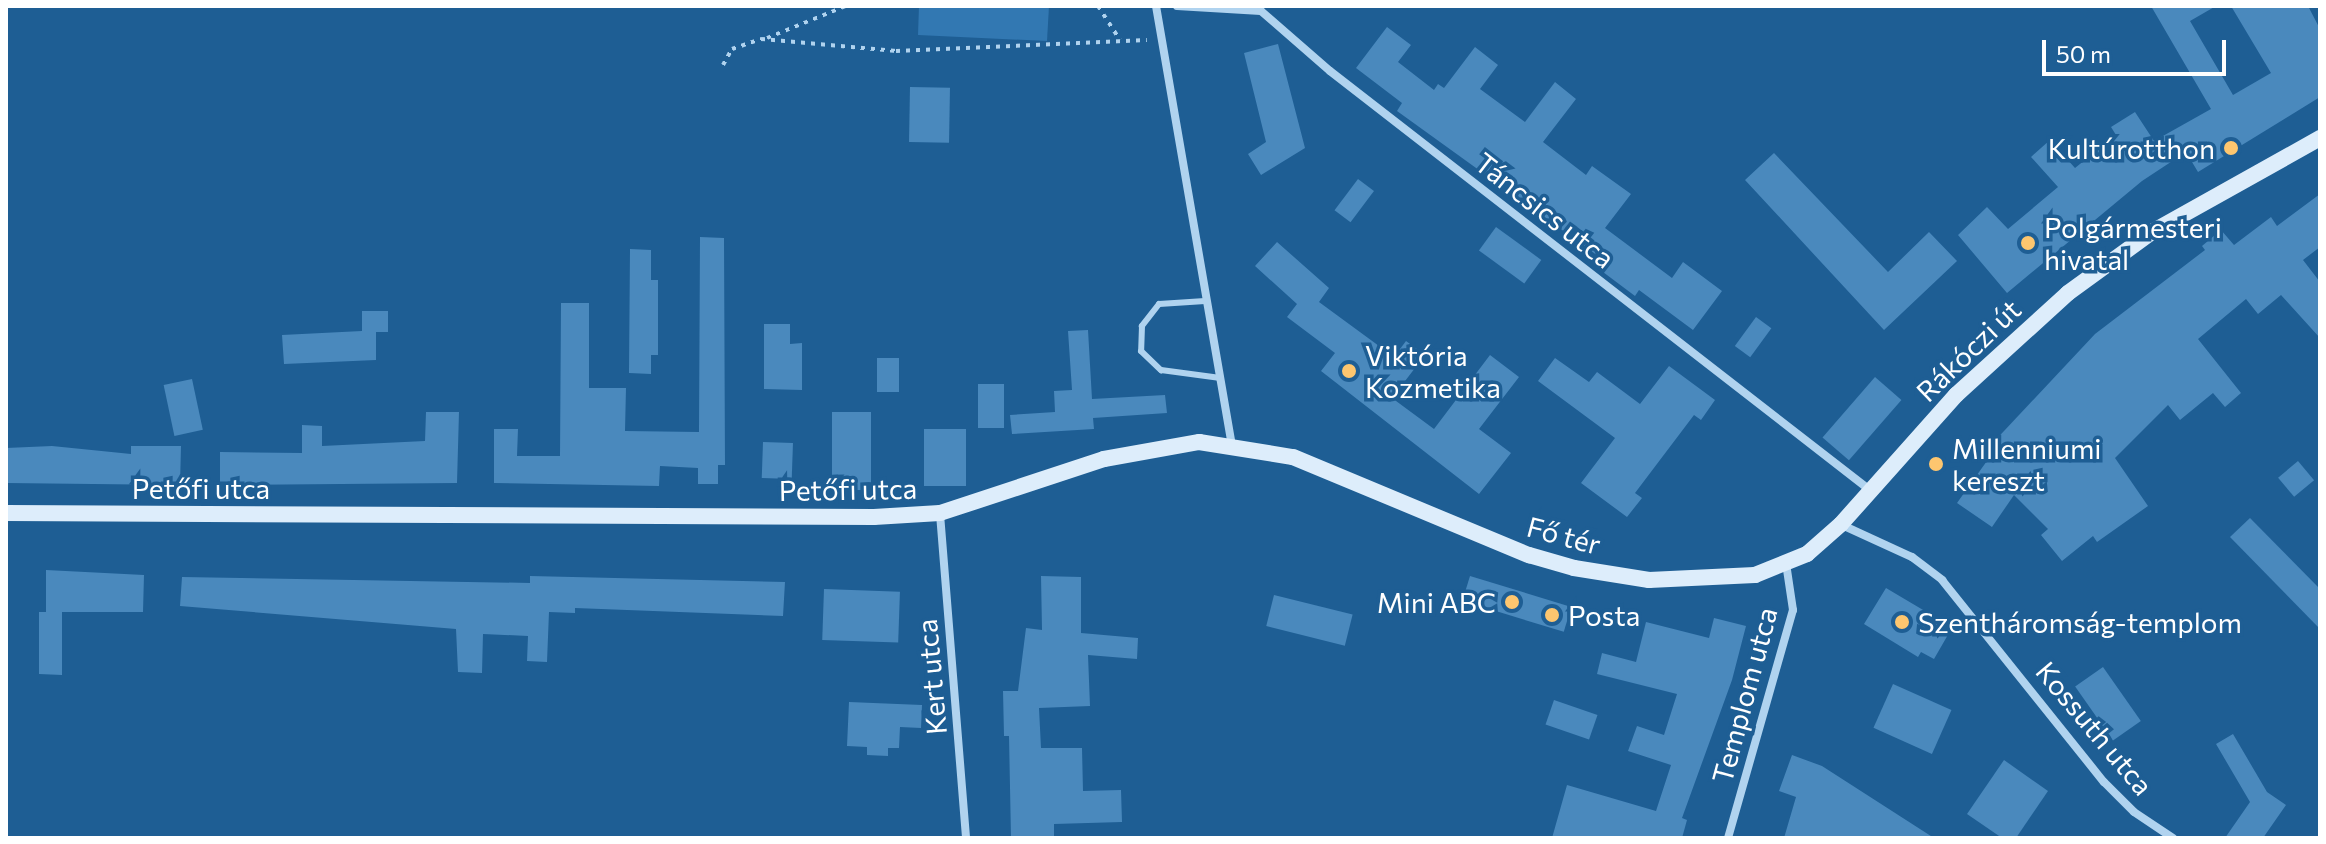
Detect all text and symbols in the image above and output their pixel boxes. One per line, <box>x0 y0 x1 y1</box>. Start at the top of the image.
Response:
scale bar <box>2046 24 2230 74</box>
text: 50 m <box>2056 39 2111 68</box>
place label: Kultúrotthon <box>2048 131 2215 165</box>
marker: Kultúrotthon <box>2222 139 2240 157</box>
street label: Táncsics utca <box>1469 145 1621 275</box>
place label: Polgármesteri hivatal <box>2044 210 2222 276</box>
marker: Polgármesteri hivatal <box>2019 234 2037 252</box>
street label: Rákóczi út <box>1909 292 2027 408</box>
place label: Viktória Kozmetika <box>1365 338 1501 404</box>
marker: Viktória Kozmetika <box>1340 362 1358 380</box>
place label: Millenniumi kereszt <box>1952 431 2102 497</box>
marker: Millenniumi kereszt <box>1927 455 1945 473</box>
street label: Petőfi utca <box>132 471 270 505</box>
street label: Petőfi utca <box>778 471 918 507</box>
street label: Fő tér <box>1524 509 1604 561</box>
place label: Mini ABC <box>1377 585 1496 619</box>
marker: Mini ABC <box>1503 593 1521 611</box>
place label: Posta <box>1568 598 1640 632</box>
street label: Templom utca <box>1704 603 1784 787</box>
place label: Szentháromság-templom <box>1918 605 2242 639</box>
marker: Posta <box>1543 606 1561 624</box>
marker: Szentháromság-templom <box>1893 613 1911 631</box>
street label: Kert utca <box>909 618 953 736</box>
street label: Kossuth utca <box>2030 655 2160 801</box>

